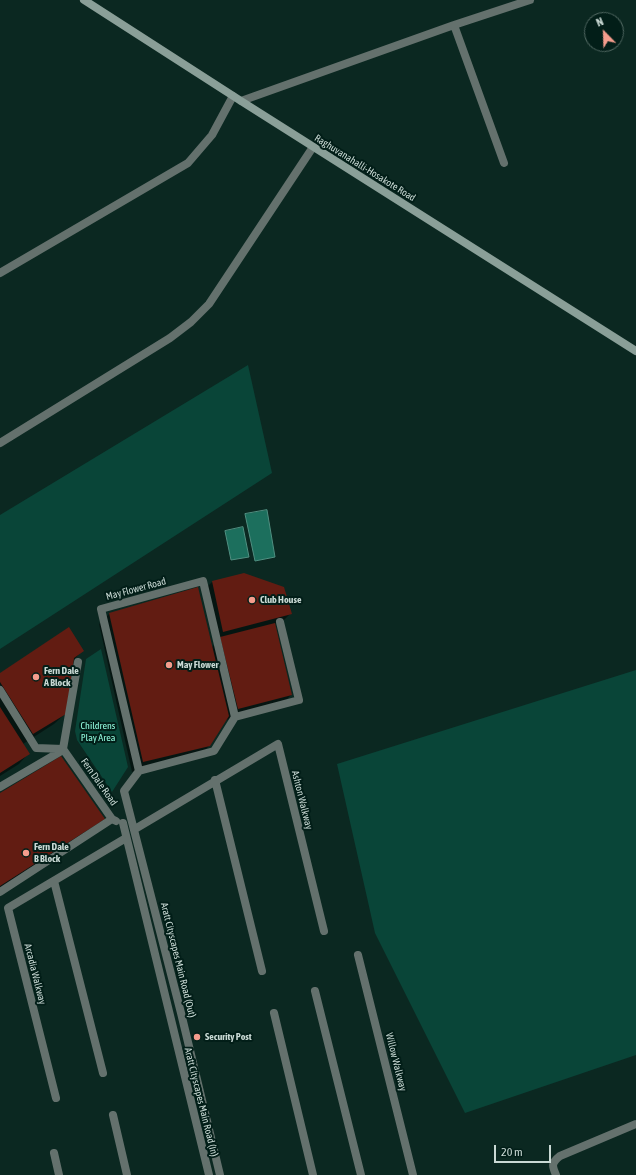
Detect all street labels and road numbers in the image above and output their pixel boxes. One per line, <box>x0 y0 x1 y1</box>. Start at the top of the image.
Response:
street label: Raghuvanahalli-Hosakote Road <box>312 132 418 204</box>
street label: May Flower Road <box>105 575 167 603</box>
street label: Fern Dale Road <box>78 756 120 808</box>
street label: Ashton Walkway <box>289 769 315 831</box>
street label: Aratt Cityscapes Main Road (Out) <box>158 901 198 1019</box>
street label: Arcadia Walkway <box>22 942 48 1006</box>
street label: Willow Walkway <box>383 1031 409 1093</box>
street label: Aratt Cityscapes Main Road (In) <box>182 1046 220 1158</box>

